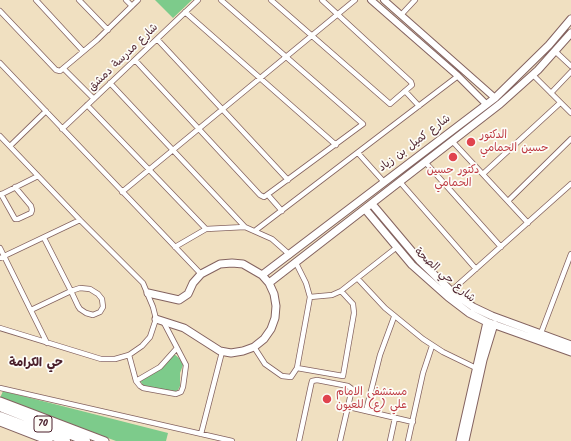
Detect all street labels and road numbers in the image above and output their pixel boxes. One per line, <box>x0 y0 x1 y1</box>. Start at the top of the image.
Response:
street label: شارع مدرسة دمشق <box>86 21 162 95</box>
street label: شارع كميل بن زياد <box>376 113 454 175</box>
street label: شارع حي الصحة <box>411 246 477 306</box>
road number: 70 <box>34 416 52 432</box>

